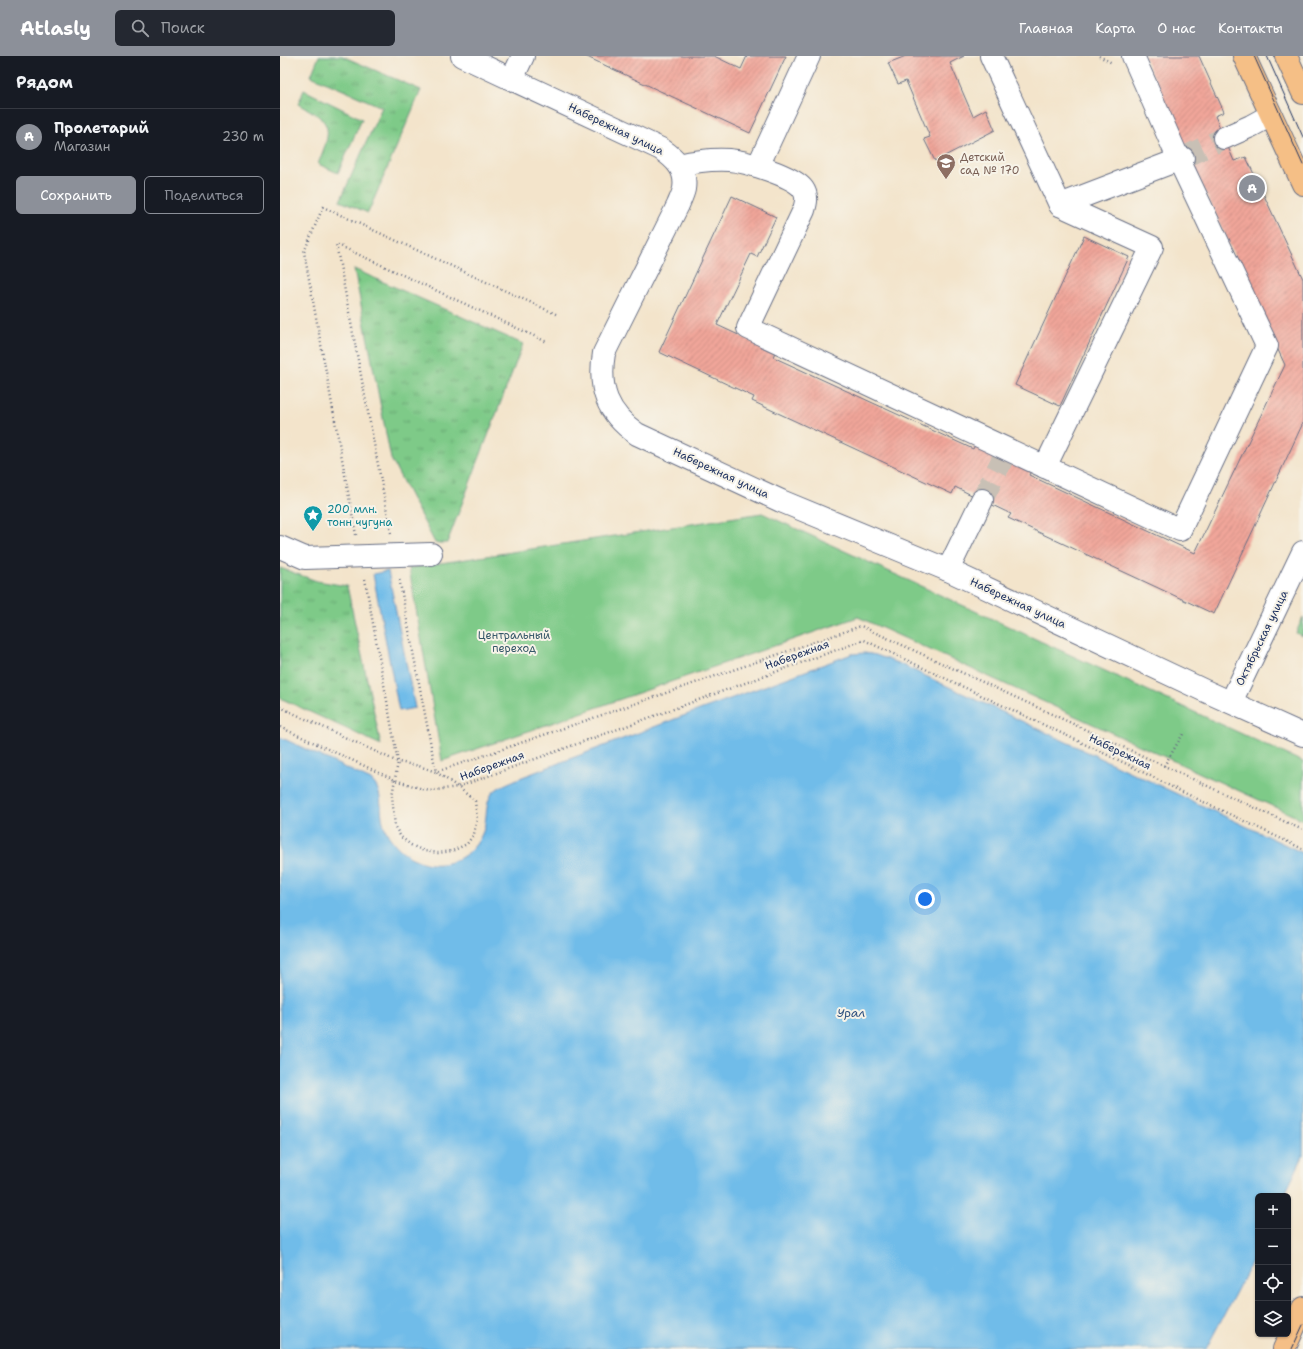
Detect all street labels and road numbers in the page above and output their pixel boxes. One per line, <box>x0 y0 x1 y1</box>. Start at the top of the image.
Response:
street label: Набережная улица <box>566 99 666 159</box>
street label: Набережная улица <box>671 444 772 502</box>
street label: Набережная улица <box>968 574 1069 632</box>
street label: Октябрьская улица <box>1232 588 1292 688</box>
street label: Набережная <box>763 636 831 674</box>
street label: Набережная <box>1086 730 1154 774</box>
street label: Набережная <box>458 747 526 785</box>

